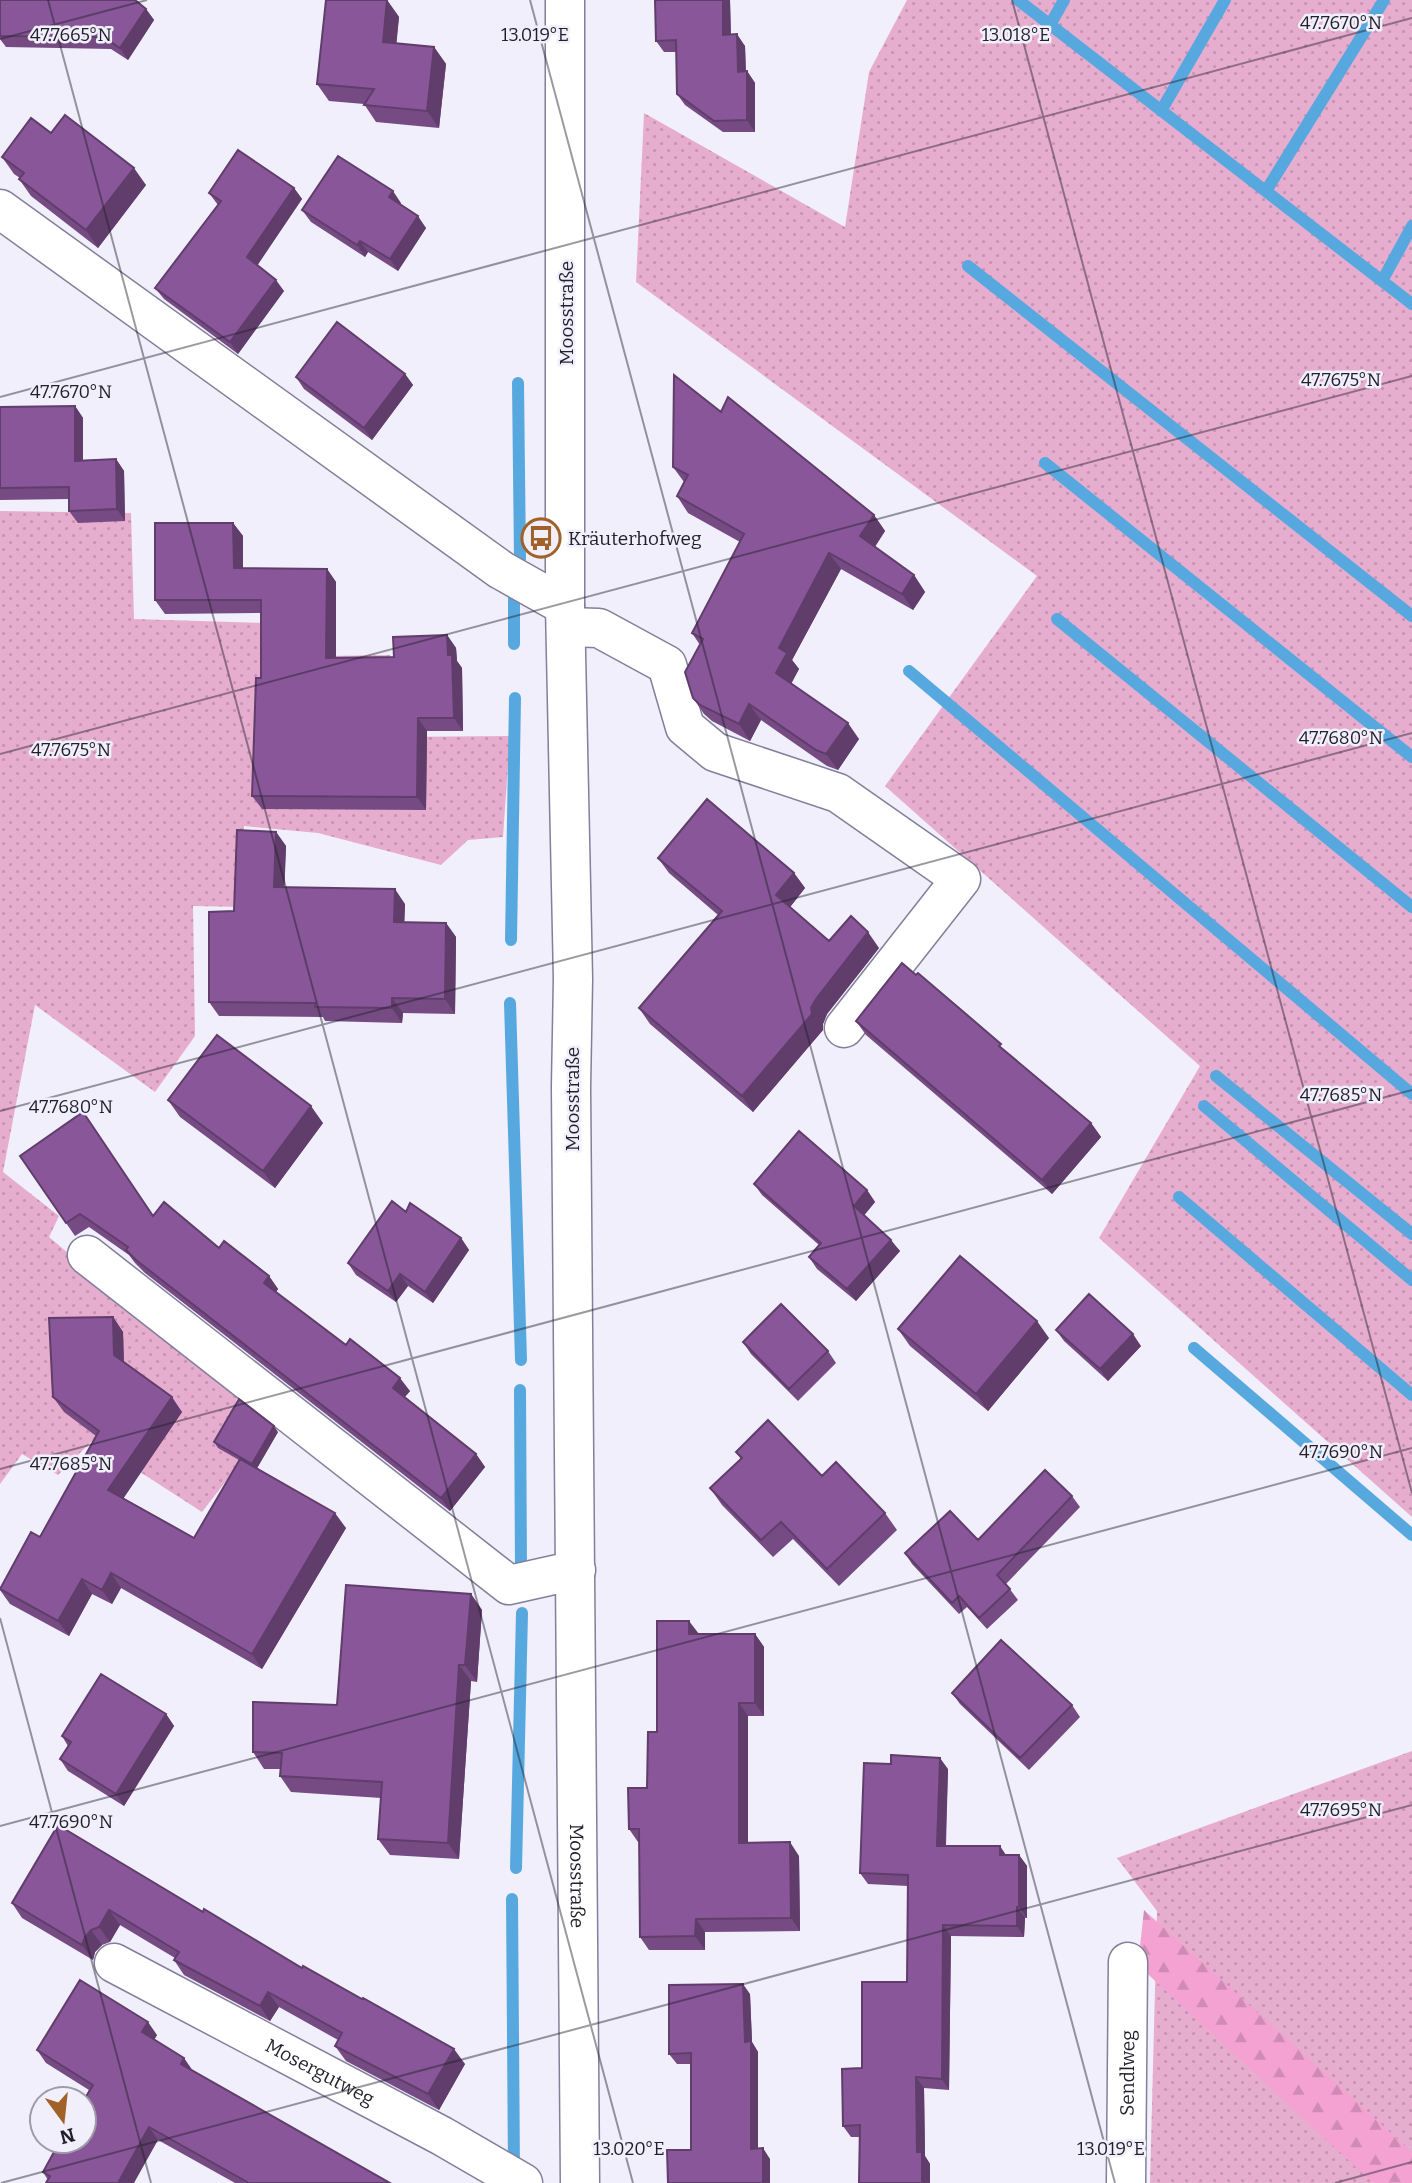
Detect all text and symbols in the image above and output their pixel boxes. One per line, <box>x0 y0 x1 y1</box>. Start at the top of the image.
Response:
text: 47.7670°N <box>1300 12 1382 34</box>
text: 47.7665°N <box>30 24 112 46</box>
text: 13.019°E <box>501 24 569 46</box>
text: 13.018°E <box>982 24 1050 46</box>
street label: Moosstraße <box>555 261 578 365</box>
text: 47.7675°N <box>1301 369 1381 391</box>
text: 47.7670°N <box>30 381 112 403</box>
bus stop icon: Kräuterhofweg <box>520 517 562 559</box>
place label: Kräuterhofweg <box>568 527 702 550</box>
text: 47.7680°N <box>1299 727 1383 749</box>
text: 47.7675°N <box>31 739 111 761</box>
street label: Moosstraße <box>561 1047 584 1151</box>
text: 47.7685°N <box>1300 1084 1382 1106</box>
text: 47.7680°N <box>29 1096 113 1118</box>
text: 47.7690°N <box>1299 1441 1383 1463</box>
text: 47.7685°N <box>30 1453 112 1475</box>
text: 47.7695°N <box>1300 1799 1382 1821</box>
text: 47.7690°N <box>29 1811 113 1833</box>
street label: Moosstraße <box>565 1824 589 1928</box>
street label: Sendlweg <box>1116 2030 1139 2116</box>
street label: Mosergutweg <box>261 2034 379 2110</box>
north arrow <box>28 2085 98 2155</box>
text: N <box>57 2123 77 2149</box>
text: 13.020°E <box>593 2138 665 2160</box>
text: 13.019°E <box>1077 2138 1145 2160</box>

